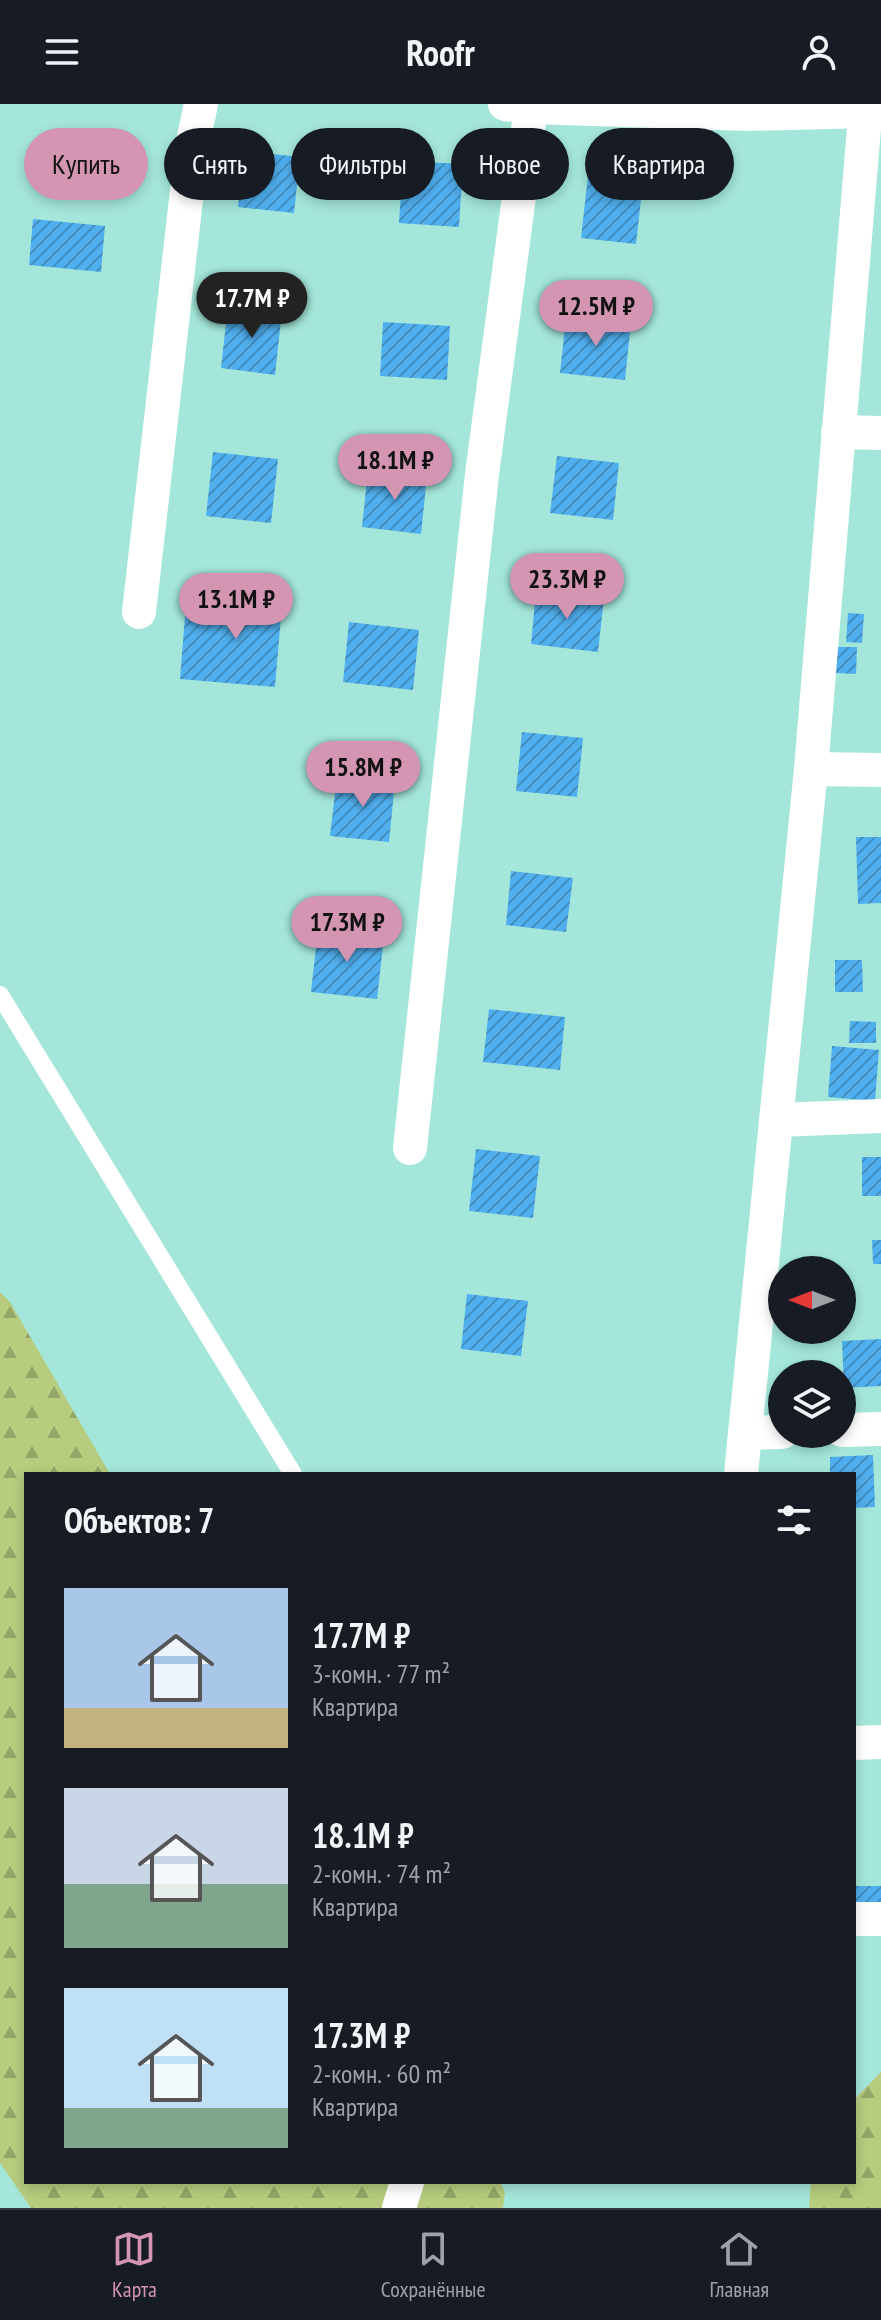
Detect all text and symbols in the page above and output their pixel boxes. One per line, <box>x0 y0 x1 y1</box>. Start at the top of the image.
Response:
text: Roofr <box>406 29 475 76</box>
icon: menu <box>40 30 84 74</box>
icon: person <box>797 30 841 74</box>
chip: Купить <box>24 128 148 200</box>
chip: Снять <box>164 128 275 200</box>
chip: Фильтры <box>291 128 435 200</box>
chip: Новое <box>451 128 569 200</box>
chip: Квартира <box>585 128 734 200</box>
pin: 17.7M ₽ <box>178 272 326 340</box>
pin: 12.5M ₽ <box>522 280 670 348</box>
text: 17.7M ₽ <box>214 281 290 314</box>
text: 12.5M ₽ <box>557 289 635 322</box>
pin: 18.1M ₽ <box>321 434 469 502</box>
text: 18.1M ₽ <box>356 443 434 476</box>
pin: 23.3M ₽ <box>493 553 641 621</box>
text: 23.3M ₽ <box>528 562 606 595</box>
pin: 13.1M ₽ <box>162 573 310 641</box>
text: 13.1M ₽ <box>197 582 275 615</box>
pin: 15.8M ₽ <box>289 741 437 809</box>
text: 15.8M ₽ <box>324 750 402 783</box>
pin: 17.3M ₽ <box>273 896 421 964</box>
text: 17.3M ₽ <box>309 905 385 938</box>
north arrow <box>768 1256 856 1344</box>
map controls <box>768 1256 856 1448</box>
button: layers <box>768 1360 856 1448</box>
text: Объектов: 7 <box>64 1498 214 1542</box>
icon: filters <box>772 1498 816 1542</box>
text: 17.7M ₽ <box>312 1613 410 1657</box>
icon: home <box>128 1620 224 1716</box>
text: 3-комн. · 77 m² <box>312 1657 450 1690</box>
text: Квартира <box>312 1690 398 1723</box>
text: 18.1M ₽ <box>312 1813 414 1857</box>
icon: home <box>128 1820 224 1916</box>
text: 2-комн. · 74 m² <box>312 1857 451 1890</box>
text: Квартира <box>312 1890 398 1923</box>
text: 17.3M ₽ <box>312 2013 410 2057</box>
icon: home <box>128 2020 224 2116</box>
text: 2-комн. · 60 m² <box>312 2057 451 2090</box>
text: Квартира <box>312 2090 398 2123</box>
tab: Карта <box>112 2227 157 2303</box>
tab: Сохранённые <box>381 2227 486 2303</box>
tab: Главная <box>710 2227 769 2303</box>

